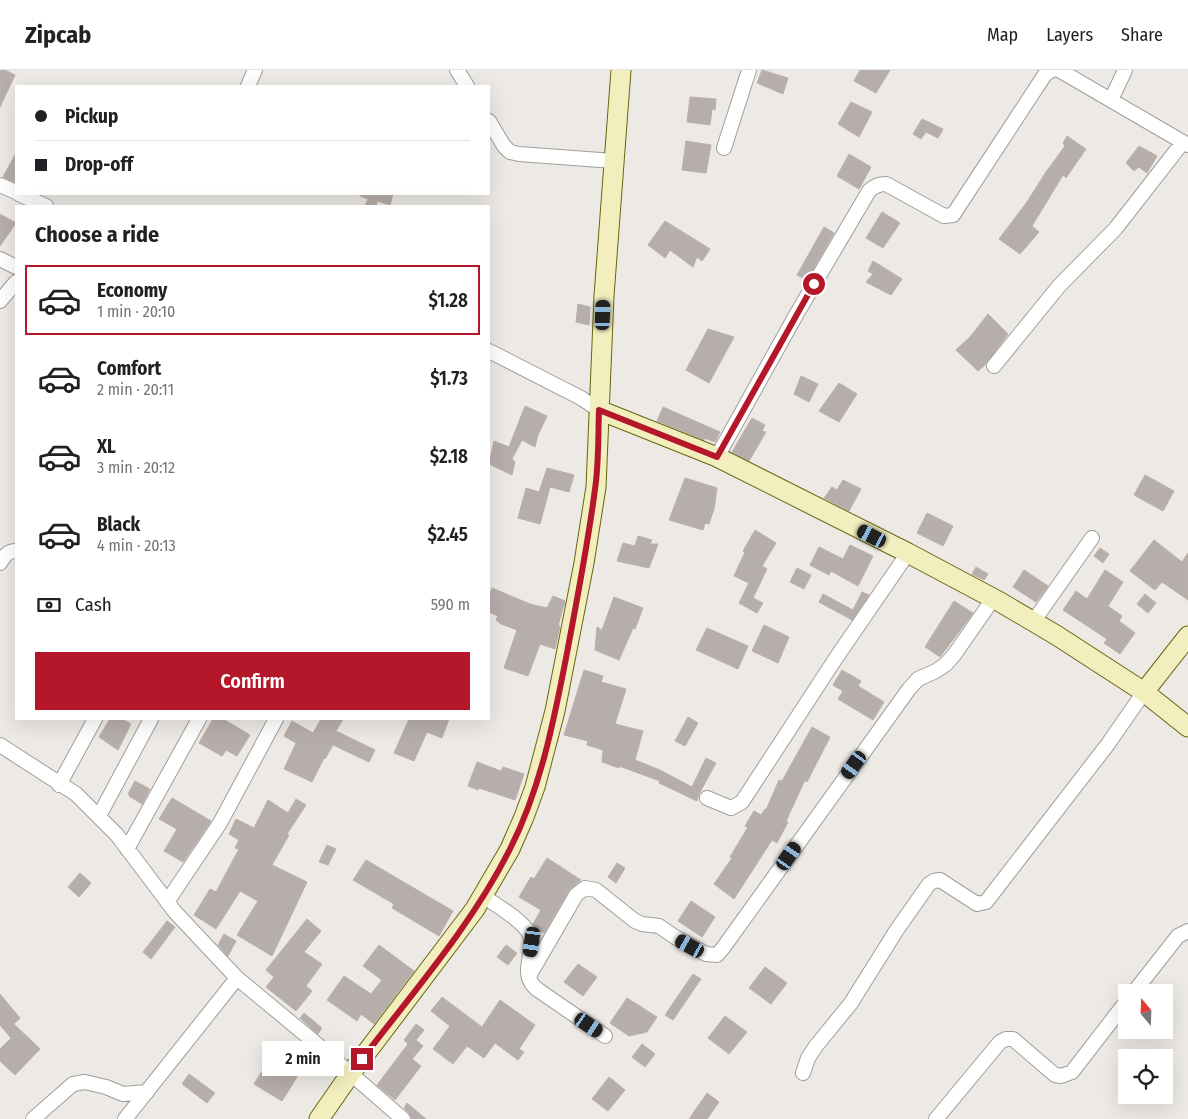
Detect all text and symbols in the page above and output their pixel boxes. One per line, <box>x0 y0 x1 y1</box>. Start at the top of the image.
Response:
text: Zipcab <box>25 21 91 49</box>
text: Map <box>987 24 1018 46</box>
text: Layers <box>1046 24 1093 46</box>
text: Share <box>1121 24 1163 46</box>
text: Pickup <box>65 105 118 128</box>
text: Drop-off <box>65 153 133 176</box>
text: Choose a ride <box>35 221 159 248</box>
route start <box>803 273 825 295</box>
icon: car <box>37 278 82 323</box>
text: Economy <box>97 279 167 302</box>
text: $1.28 <box>428 289 468 312</box>
car <box>594 300 611 330</box>
text: 1 min · 20:10 <box>97 302 175 321</box>
icon: car <box>37 356 82 401</box>
text: Comfort <box>97 357 161 380</box>
text: $1.73 <box>430 367 468 390</box>
text: 2 min · 20:11 <box>97 380 174 399</box>
icon: car <box>37 434 82 479</box>
text: XL <box>97 435 116 458</box>
text: $2.18 <box>430 445 468 468</box>
text: 3 min · 20:12 <box>97 458 175 477</box>
icon: car <box>37 512 82 557</box>
text: Black <box>97 513 140 536</box>
text: $2.45 <box>428 523 468 546</box>
car <box>855 523 888 549</box>
text: 4 min · 20:13 <box>97 536 176 555</box>
icon: cash <box>35 591 63 619</box>
text: Cash <box>75 593 112 616</box>
text: 590 m <box>431 595 470 614</box>
button: Confirm <box>35 652 470 710</box>
car <box>839 748 868 782</box>
car <box>774 839 803 873</box>
car <box>522 926 541 958</box>
car <box>673 932 706 960</box>
north arrow <box>1118 984 1172 1039</box>
map controls <box>1118 984 1173 1104</box>
car <box>572 1010 605 1040</box>
callout: 2 min <box>262 1042 344 1076</box>
route end <box>351 1048 373 1070</box>
text: 2 min <box>285 1049 321 1068</box>
button: locate <box>1118 1049 1173 1104</box>

